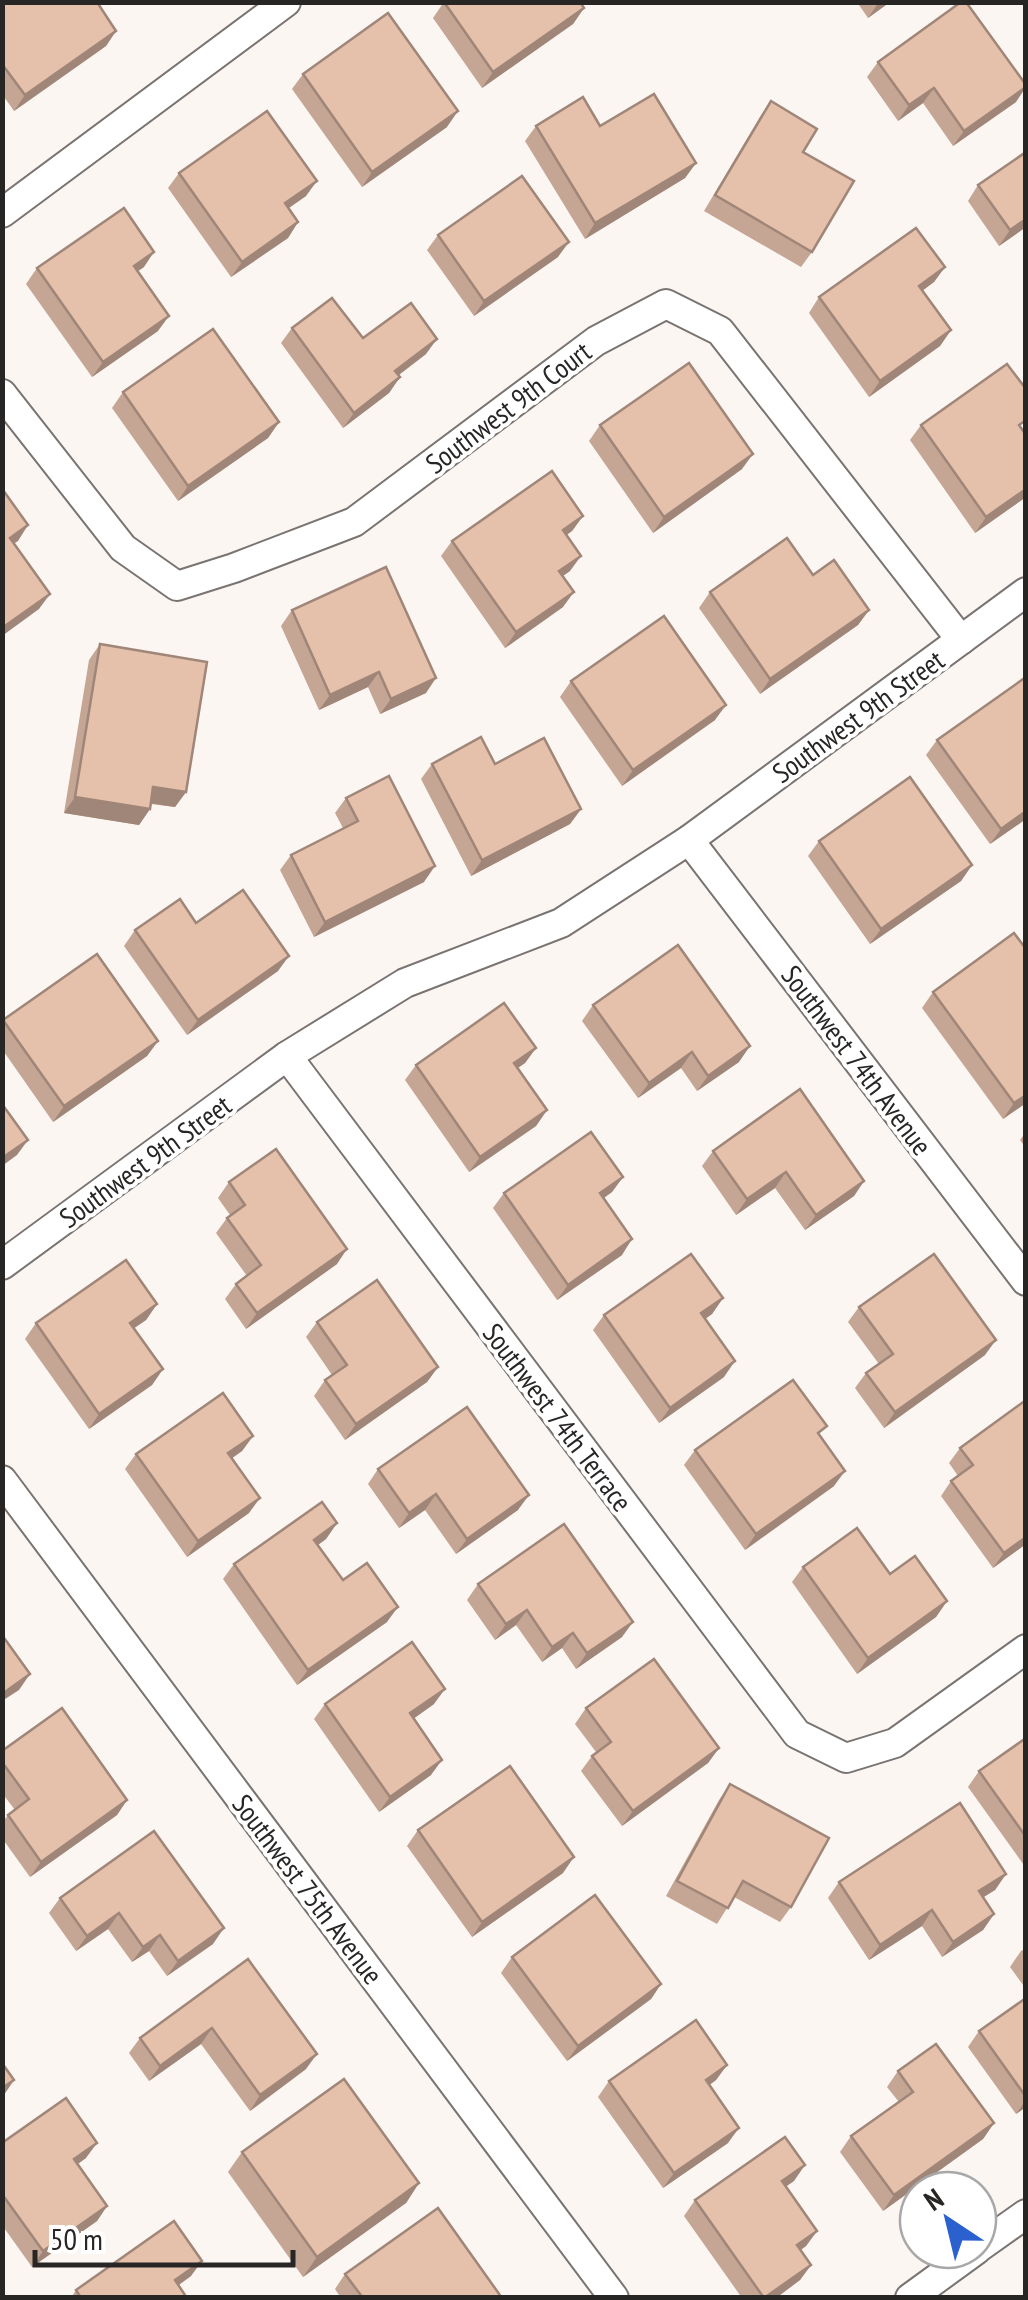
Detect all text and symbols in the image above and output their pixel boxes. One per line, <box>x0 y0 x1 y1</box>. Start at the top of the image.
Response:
street label: Southwest 9th Court <box>418 332 598 481</box>
street label: Southwest 9th Street <box>765 641 952 791</box>
street label: Southwest 74th Avenue <box>773 958 941 1162</box>
street label: Southwest 9th Street <box>52 1086 239 1236</box>
street label: Southwest 74th Terrace <box>475 1315 641 1519</box>
street label: Southwest 75th Avenue <box>224 1787 392 1991</box>
north arrow <box>898 2170 998 2270</box>
text: N <box>917 2180 950 2219</box>
scale bar <box>35 2205 292 2267</box>
text: 50 m <box>50 2219 103 2258</box>

